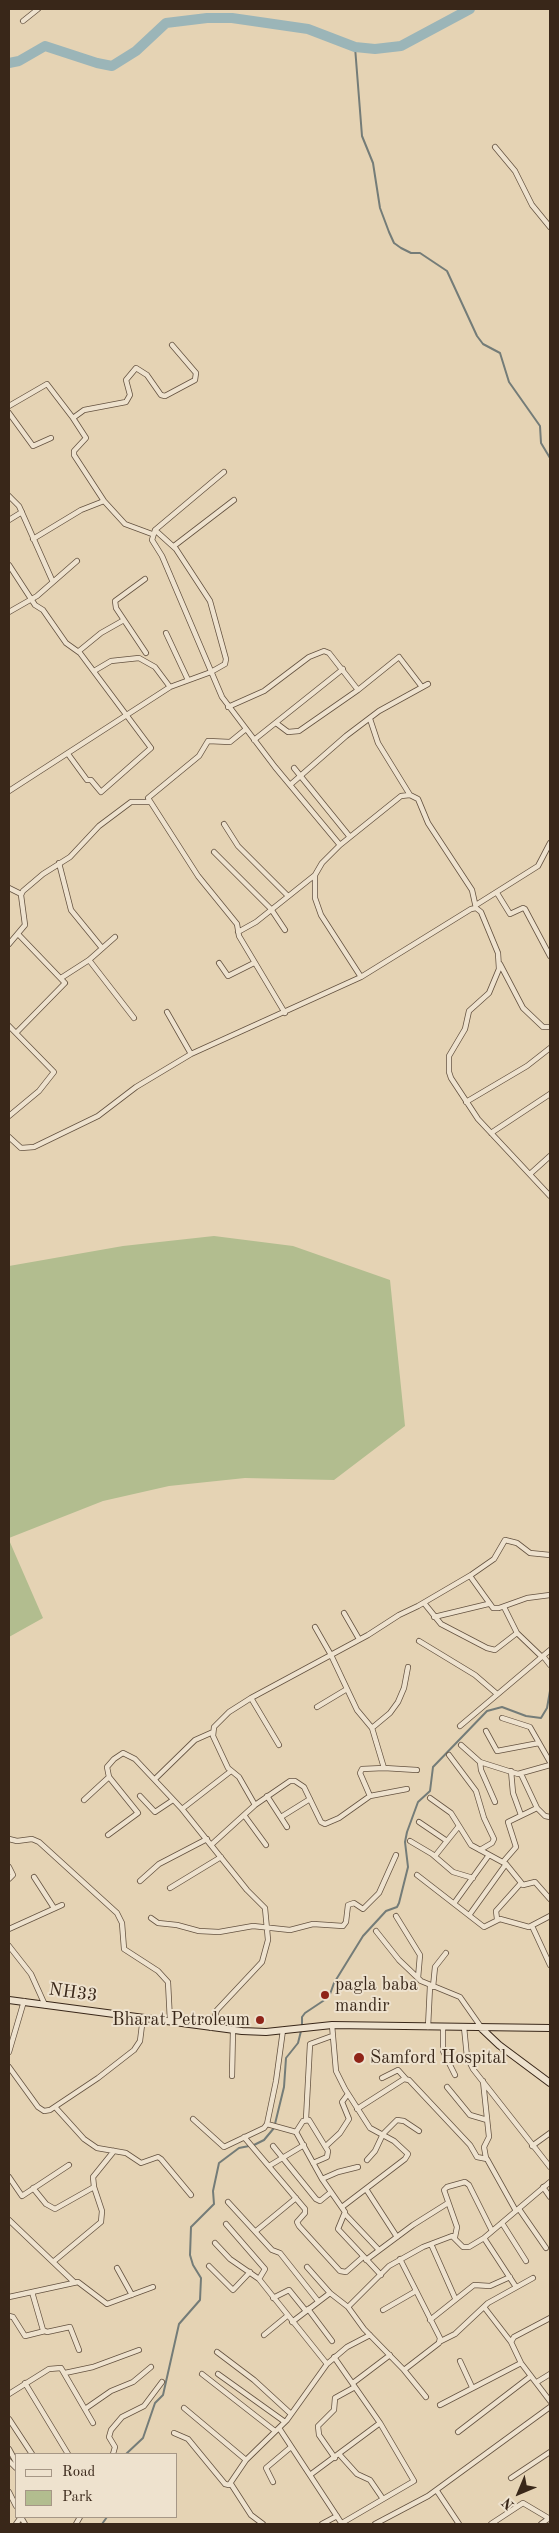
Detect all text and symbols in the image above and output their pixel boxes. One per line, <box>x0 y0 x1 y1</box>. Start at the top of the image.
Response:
place label: pagla baba mandir <box>335 1974 418 2016</box>
street label: NH33 <box>47 1979 99 2007</box>
marker: pagla baba mandir <box>319 1989 331 2001</box>
place label: Bharat Petroleum <box>112 2009 250 2031</box>
marker: Bharat Petroleum <box>254 2014 266 2026</box>
place label: Samford Hospital <box>370 2047 506 2069</box>
marker: Samford Hospital <box>352 2051 366 2065</box>
legend <box>15 2453 178 2518</box>
text: Road <box>62 2465 95 2480</box>
north arrow <box>494 2468 544 2518</box>
text: Park <box>62 2490 93 2505</box>
text: N <box>500 2495 517 2512</box>

